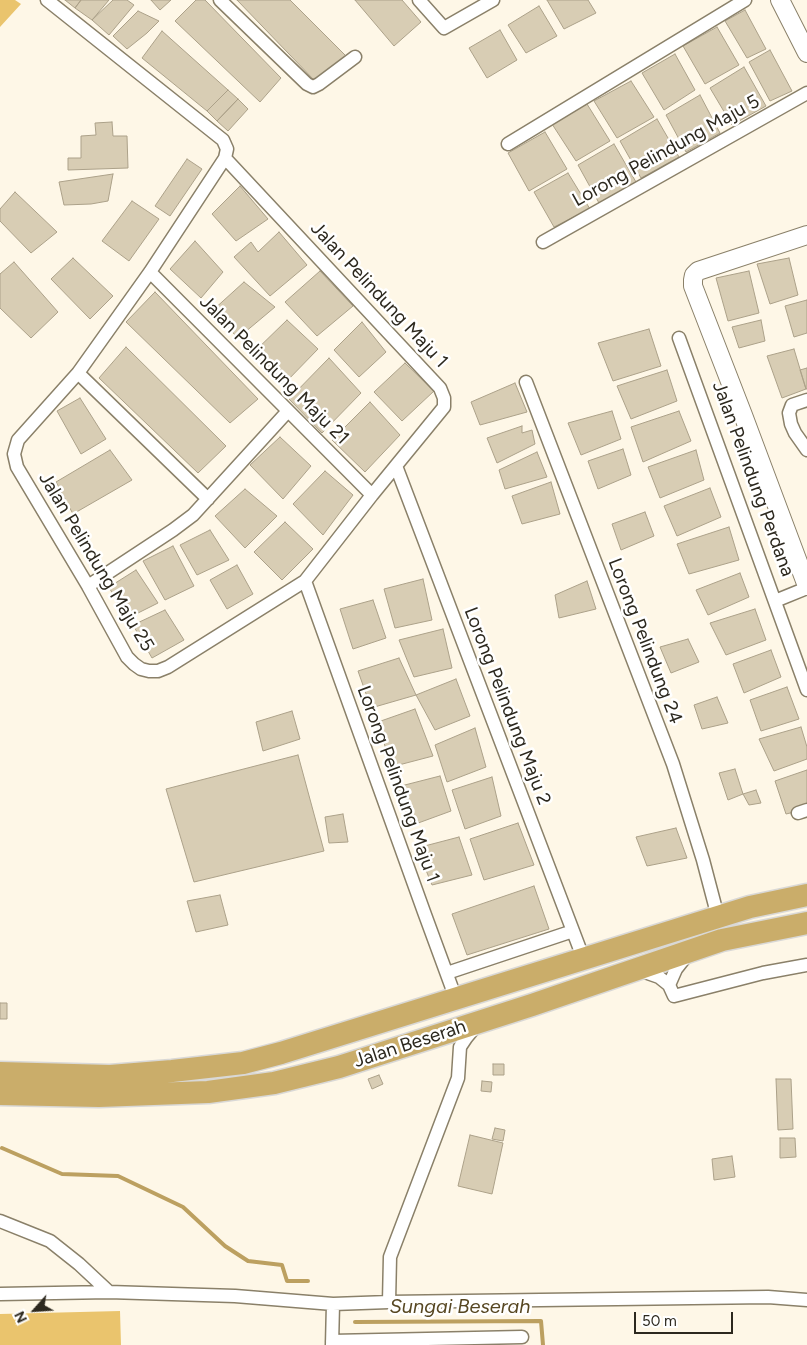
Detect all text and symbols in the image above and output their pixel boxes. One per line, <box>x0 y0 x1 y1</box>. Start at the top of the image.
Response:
street label: Lorong Pelindung Maju 5 <box>568 90 764 212</box>
street label: Jalan Pelindung Maju 1 <box>305 217 453 373</box>
street label: Jalan Pelindung Maju 21 <box>195 291 353 449</box>
street label: Jalan Pelindung Perdana <box>707 378 799 580</box>
street label: Jalan Pelindung Maju 25 <box>33 468 159 656</box>
street label: Lorong Pelindung 24 <box>603 555 687 727</box>
street label: Lorong Pelindung Maju 2 <box>459 604 555 808</box>
street label: Lorong Pelindung Maju 1 <box>352 683 444 885</box>
street label: Jalan Beserah <box>351 1015 469 1073</box>
north arrow <box>10 1285 60 1335</box>
water label: Sungai Beserah <box>390 1295 530 1319</box>
scale bar <box>637 1302 736 1334</box>
text: N <box>11 1308 31 1325</box>
text: 50 m <box>642 1312 677 1330</box>

